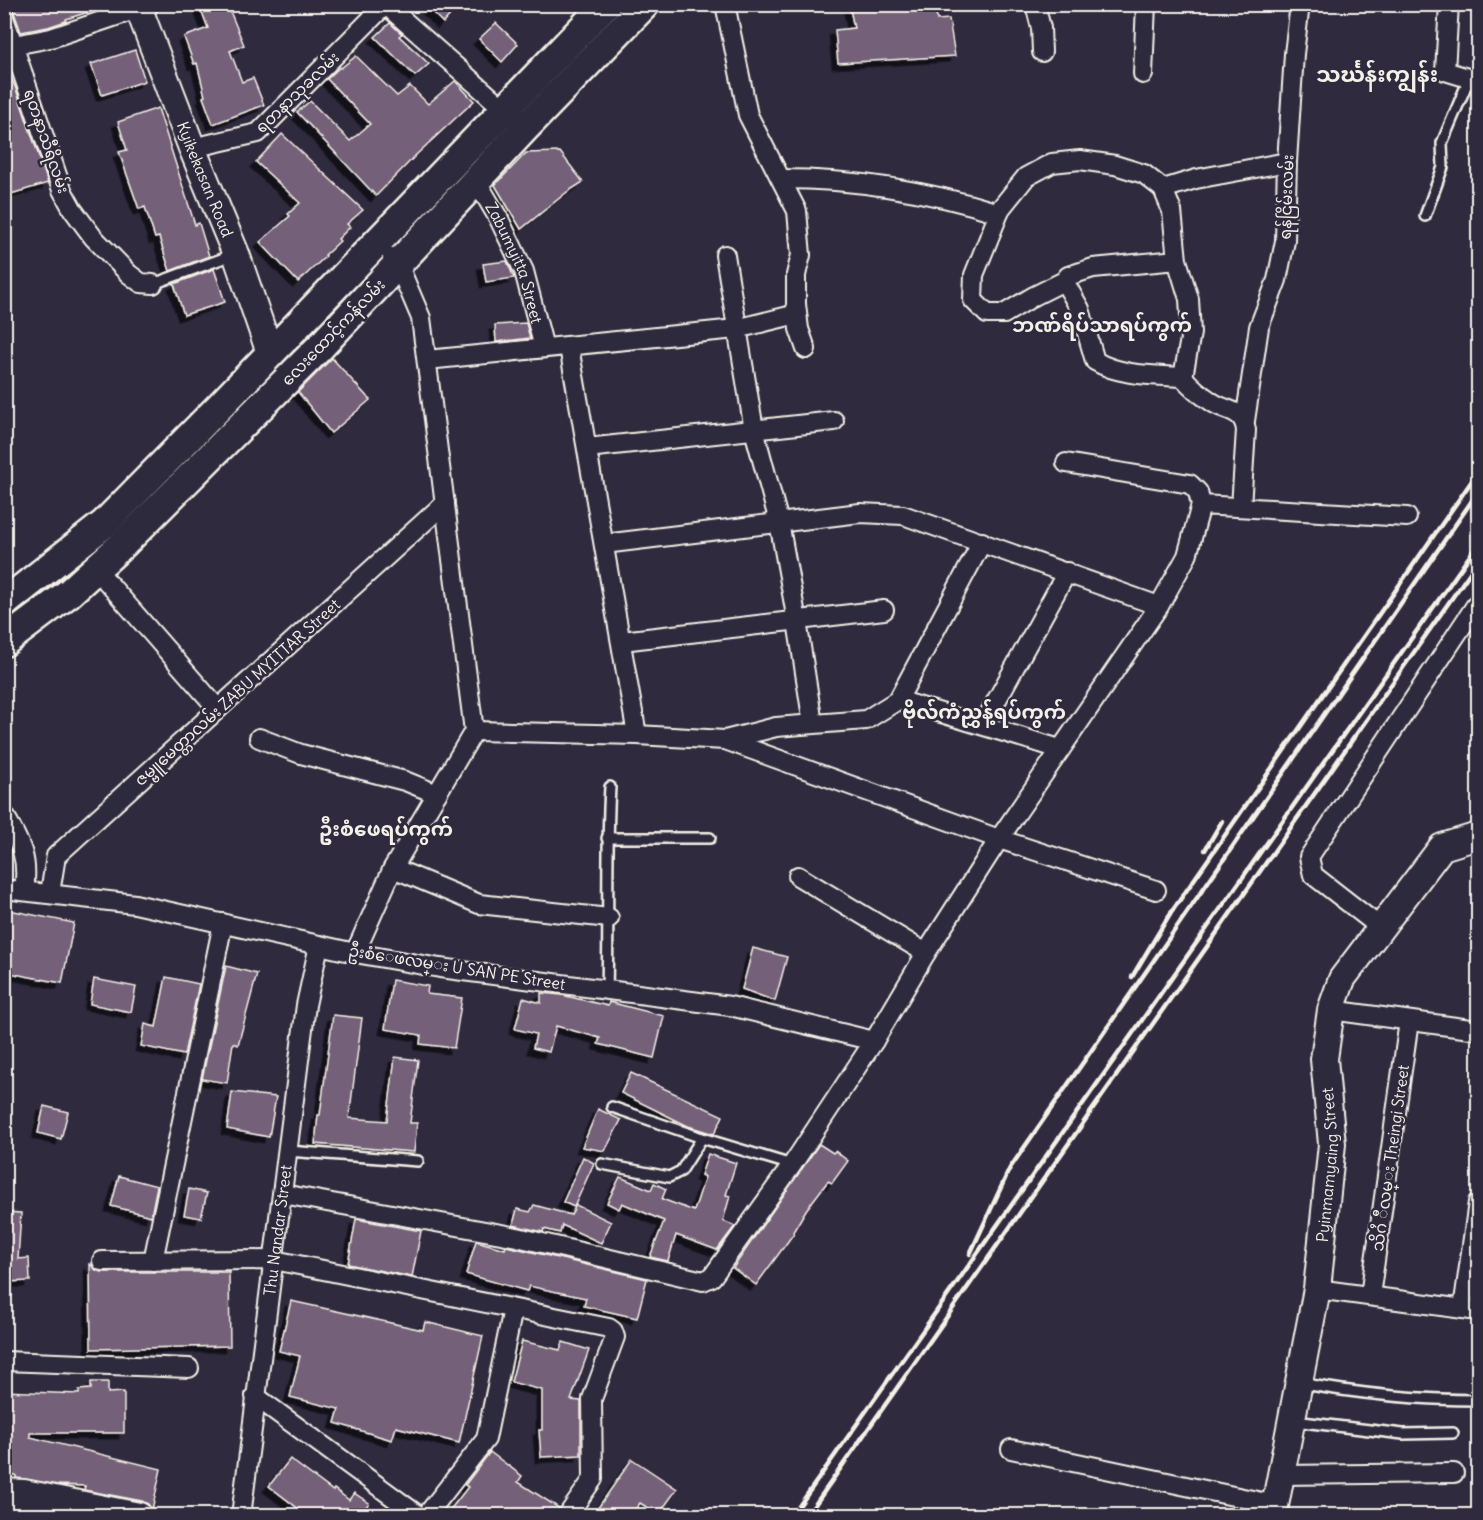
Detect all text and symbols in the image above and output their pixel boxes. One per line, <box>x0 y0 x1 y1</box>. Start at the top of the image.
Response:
street label: ရတနာသုခလမ်း <box>250 46 346 141</box>
district label: သင်္ဃန်းကျွန်း <box>1316 59 1438 94</box>
street label: ရတနာသီရိလမ်း <box>16 86 75 197</box>
street label: Kyikekasan Road <box>173 118 238 240</box>
street label: ရန်ငြိမ်းလမ်း <box>1274 154 1301 240</box>
street label: Zabumyitta Street <box>481 198 547 326</box>
street label: လေးထောင့်ကန်လမ်း <box>276 274 392 392</box>
district label: ဘဏ်ရိပ်သာရပ်ကွက် <box>1012 312 1192 341</box>
street label: ဇမ္ဗူမေတ္တာလမ်း ZABU MYITTAR Street <box>129 593 347 793</box>
district label: ဗိုလ်ကံညွှန့်ရပ်ကွက် <box>902 699 1066 728</box>
district label: ဦးစံဖေရပ်ကွက် <box>319 816 453 845</box>
street label: ဦးစံေဖလမ္း U SAN PE Street <box>347 939 568 998</box>
street label: သိဂႆ ီလမ္း Theingi Street <box>1367 1063 1416 1253</box>
street label: Pyinmamyaing Street <box>1312 1086 1342 1243</box>
street label: Thu Nandar Street <box>259 1163 296 1297</box>

